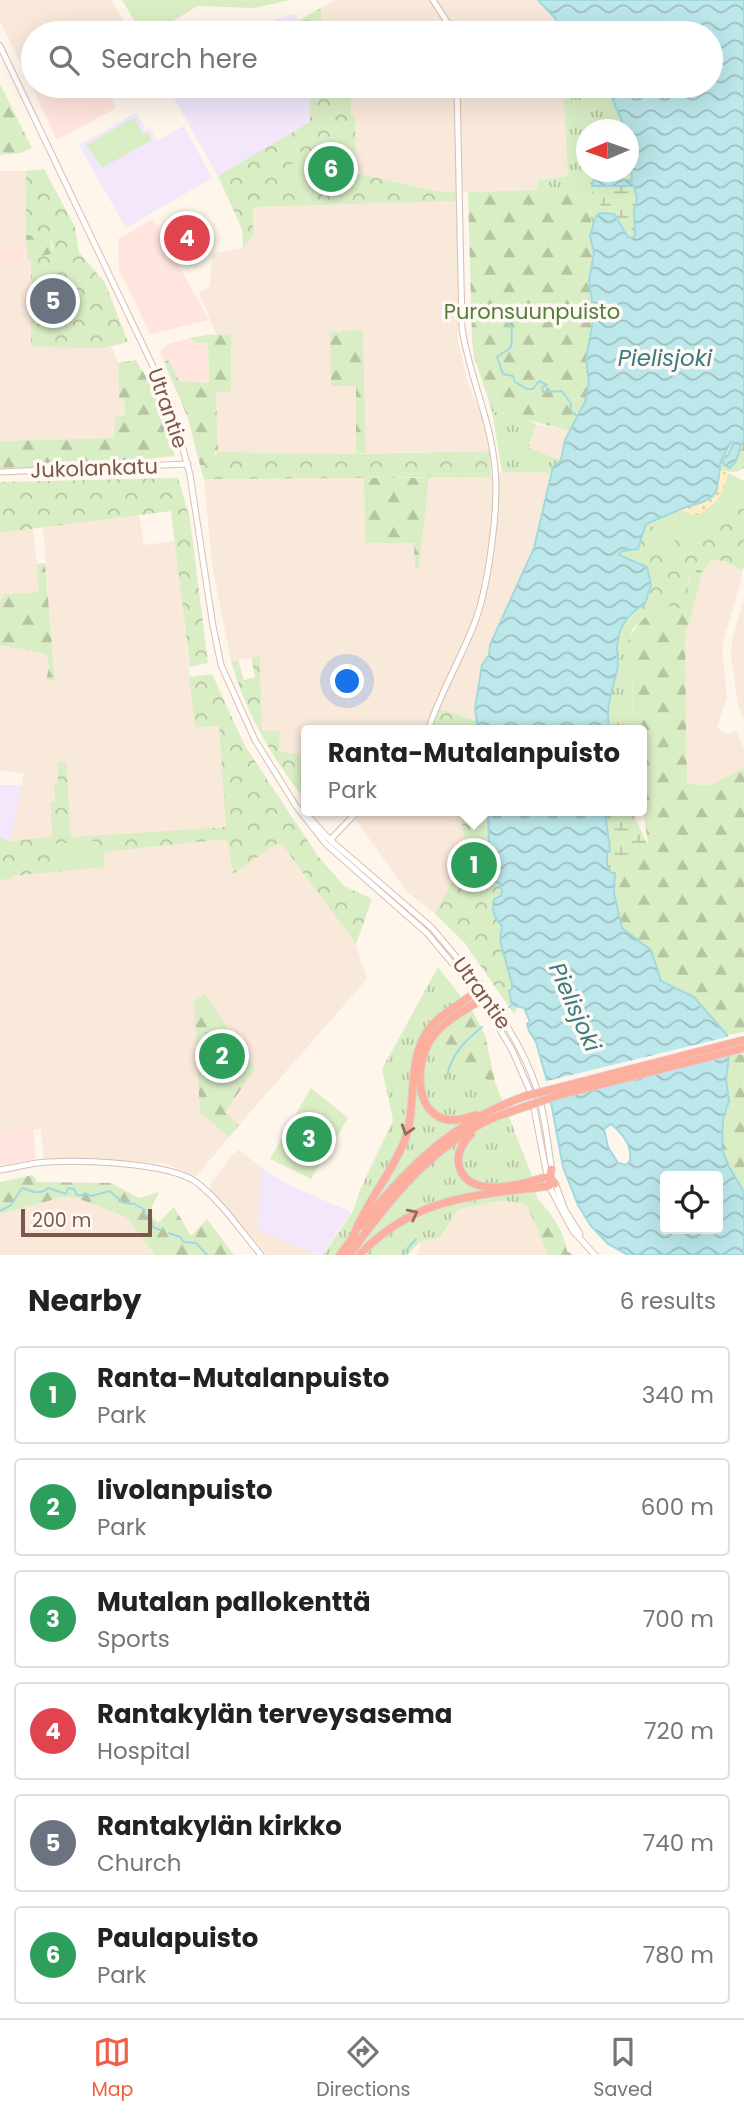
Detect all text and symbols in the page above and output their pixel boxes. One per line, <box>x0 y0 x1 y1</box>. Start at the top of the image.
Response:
search box <box>21 21 723 98</box>
icon: search <box>45 41 83 79</box>
text: Search here <box>101 41 258 77</box>
north arrow <box>576 119 639 182</box>
pin: 6 <box>308 143 354 195</box>
pin: 4 <box>164 212 210 264</box>
pin: 5 <box>30 275 76 327</box>
park label: Puronsuunpuisto <box>444 297 620 326</box>
water label: Pielisjoki <box>618 342 713 374</box>
street label: Utrantie <box>141 364 195 452</box>
street label: Jukolankatu <box>30 451 158 485</box>
your location <box>330 664 364 698</box>
popup <box>301 725 647 816</box>
text: Ranta-Mutalanpuisto <box>328 735 620 771</box>
text: Park <box>328 774 377 806</box>
pin: 1 <box>451 839 497 891</box>
street label: Utrantie <box>446 951 518 1035</box>
water label: Pielisjoki <box>541 957 609 1057</box>
pin: 2 <box>199 1030 245 1082</box>
pin: 3 <box>286 1113 332 1165</box>
one-way arrow <box>401 1124 416 1136</box>
map controls <box>660 1171 723 1234</box>
button: locate <box>660 1171 723 1234</box>
scale bar <box>21 1206 152 1238</box>
text: 200 m <box>32 1207 91 1234</box>
one-way arrow <box>406 1209 418 1222</box>
text: Nearby <box>28 1279 142 1322</box>
text: 6 results <box>620 1285 716 1317</box>
text: Ranta-Mutalanpuisto <box>97 1360 389 1396</box>
text: 1 <box>49 1379 57 1411</box>
text: 340 m <box>642 1379 714 1411</box>
text: Park <box>97 1399 146 1431</box>
text: Iivolanpuisto <box>97 1472 273 1508</box>
text: 2 <box>46 1491 60 1523</box>
text: 600 m <box>641 1491 714 1523</box>
text: Park <box>97 1511 146 1543</box>
text: Mutalan pallokenttä <box>97 1584 371 1620</box>
text: 3 <box>46 1603 60 1635</box>
text: 700 m <box>643 1603 714 1635</box>
text: Sports <box>97 1623 170 1655</box>
text: Rantakylän terveysasema <box>97 1696 453 1732</box>
text: 4 <box>45 1715 61 1747</box>
text: 720 m <box>644 1715 714 1747</box>
text: Hospital <box>97 1735 190 1767</box>
text: Rantakylän kirkko <box>97 1808 342 1844</box>
text: 5 <box>46 1827 60 1859</box>
text: 740 m <box>643 1827 714 1859</box>
text: Church <box>97 1847 181 1879</box>
text: Paulapuisto <box>97 1920 258 1956</box>
text: 6 <box>46 1939 60 1971</box>
text: 780 m <box>643 1939 714 1971</box>
text: Park <box>97 1959 146 1991</box>
tab: Map <box>91 2033 133 2104</box>
tab: Directions <box>316 2033 411 2104</box>
tab: Saved <box>593 2033 653 2104</box>

